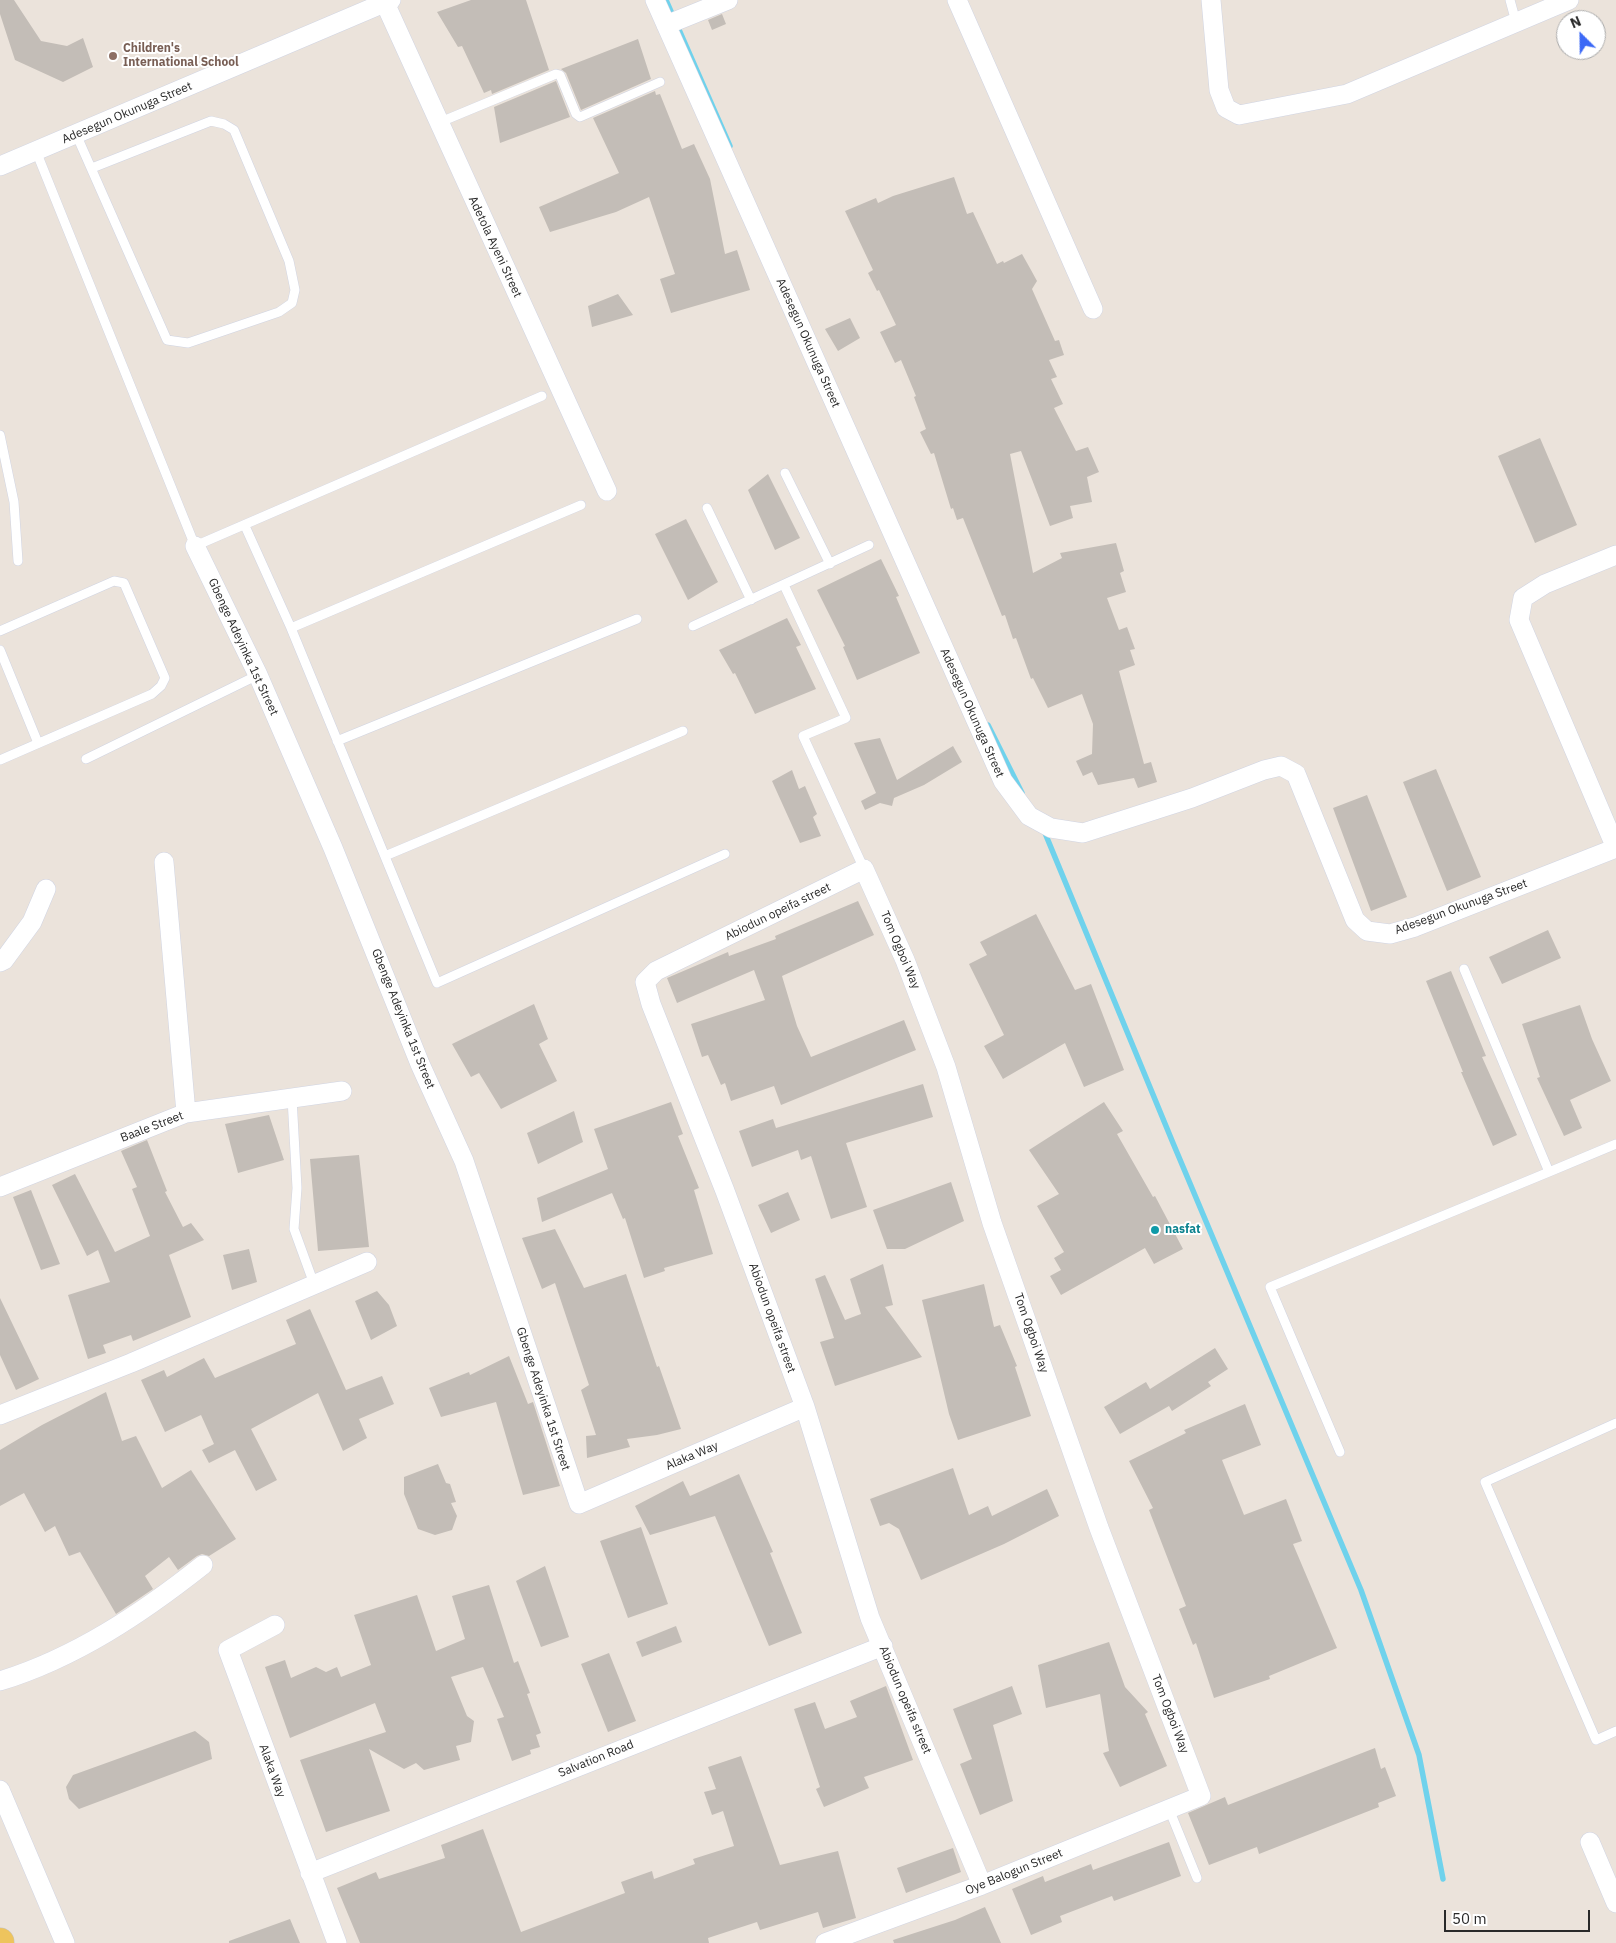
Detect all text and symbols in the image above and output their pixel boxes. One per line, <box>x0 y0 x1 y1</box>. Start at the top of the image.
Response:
north arrow <box>1556 10 1606 60</box>
text: N <box>1567 12 1584 32</box>
place label: Children's International School <box>123 42 239 70</box>
marker: Children's International School <box>107 50 119 62</box>
street label: Adesegun Okunuga Street <box>60 79 194 147</box>
street label: Adetola Ayeni Street <box>465 194 525 300</box>
street label: Adesegun Okunuga Street <box>773 276 843 410</box>
street label: Gbenge Adeyinka 1st Street <box>205 576 281 718</box>
street label: Adesegun Okunuga Street <box>937 646 1007 780</box>
street label: Adesegun Okunuga Street <box>1393 876 1529 938</box>
street label: Abiodun opeifa street <box>723 880 833 944</box>
street label: Tom Ogboi Way <box>877 909 923 991</box>
street label: Gbenge Adeyinka 1st Street <box>368 947 438 1091</box>
street label: Baale Street <box>118 1108 186 1146</box>
place label: nasfat <box>1165 1223 1201 1237</box>
marker: nasfat <box>1149 1224 1161 1236</box>
street label: Abiodun opeifa street <box>745 1261 799 1375</box>
street label: Tom Ogboi Way <box>1011 1291 1051 1375</box>
street label: Gbenge Adeyinka 1st Street <box>513 1326 573 1472</box>
street label: Alaka Way <box>664 1438 720 1474</box>
street label: Abiodun opeifa street <box>876 1644 934 1756</box>
street label: Tom Ogboi Way <box>1148 1673 1192 1755</box>
street label: Salvation Road <box>556 1737 636 1781</box>
street label: Alaka Way <box>256 1742 288 1800</box>
street label: Oye Balogun Street <box>963 1846 1065 1898</box>
scale bar <box>1446 1900 1592 1932</box>
text: 50 m <box>1452 1909 1487 1928</box>

